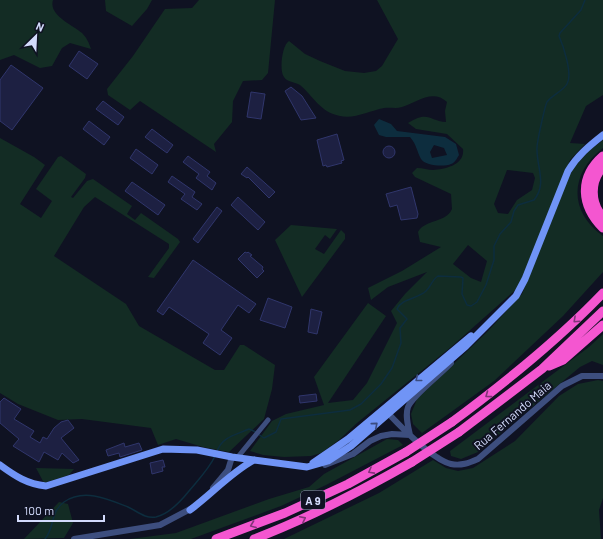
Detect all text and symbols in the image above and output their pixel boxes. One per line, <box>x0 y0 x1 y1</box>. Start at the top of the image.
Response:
north arrow <box>16 16 56 56</box>
text: N <box>34 19 46 34</box>
one-way arrow <box>573 316 580 323</box>
one-way arrow <box>415 375 422 382</box>
street label: Rua Fernando Maia <box>471 378 553 452</box>
one-way arrow <box>486 390 493 397</box>
one-way arrow <box>371 423 378 430</box>
one-way arrow <box>368 466 376 473</box>
road number: A 9 <box>301 491 325 509</box>
scale bar <box>18 497 104 523</box>
text: 100 m <box>24 503 54 517</box>
one-way arrow <box>298 516 306 524</box>
one-way arrow <box>250 520 257 528</box>

